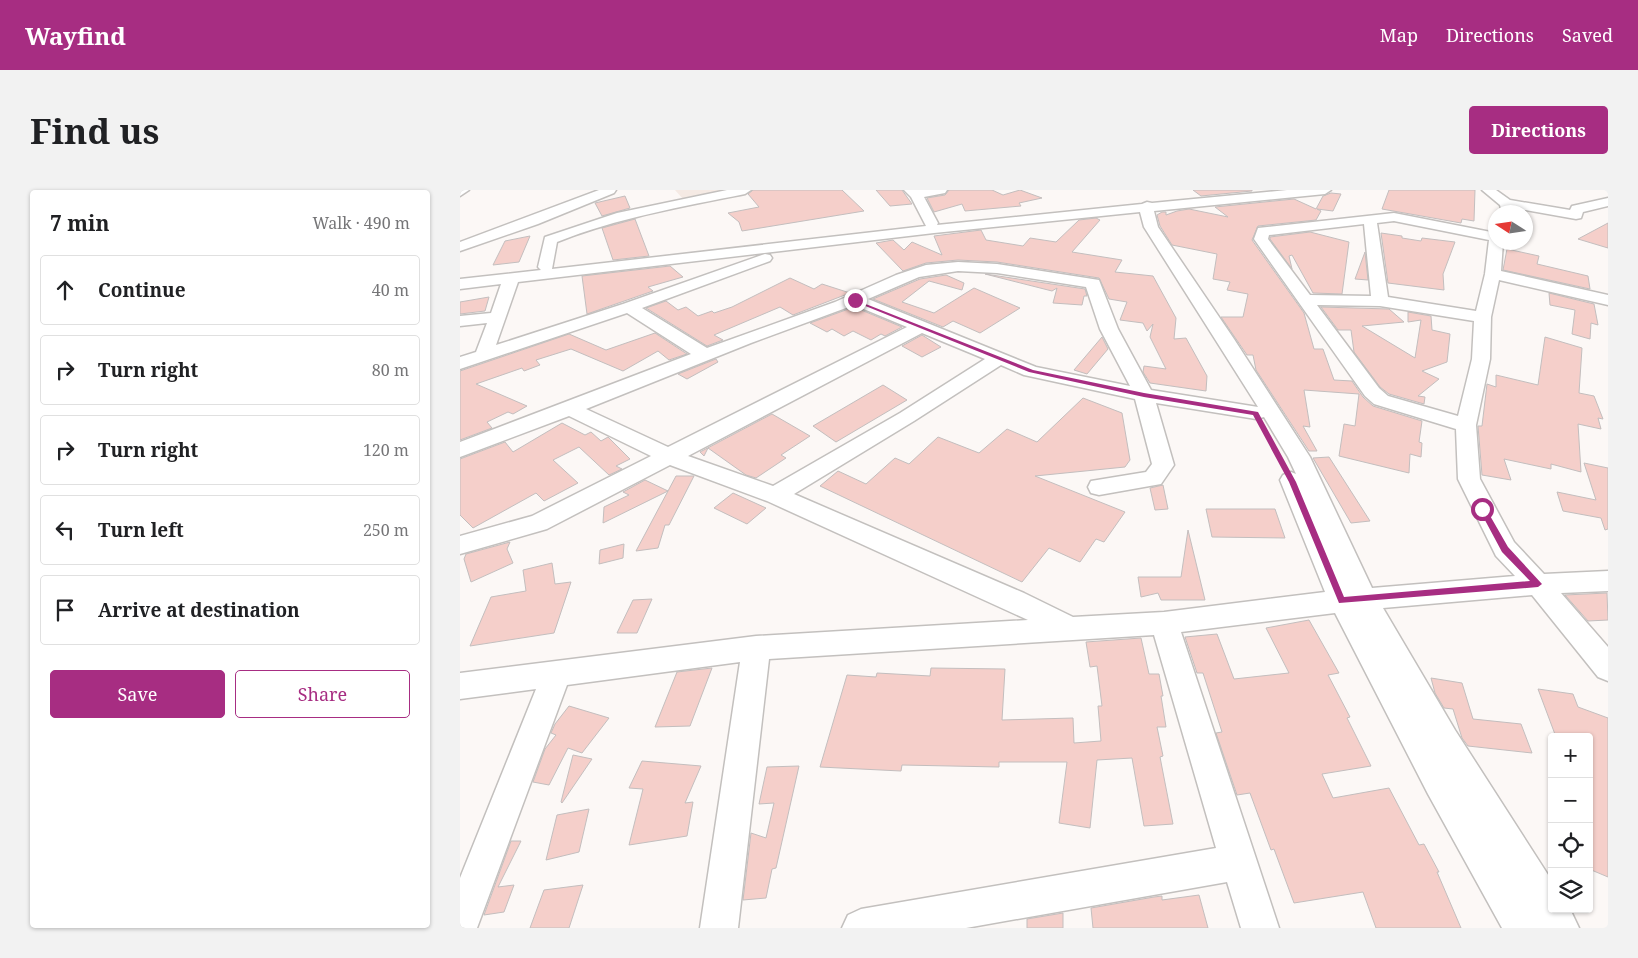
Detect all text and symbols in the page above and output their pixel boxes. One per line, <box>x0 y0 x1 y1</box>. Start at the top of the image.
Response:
text: Wayfind <box>25 19 126 52</box>
text: Map <box>1380 23 1418 47</box>
text: Directions <box>1446 23 1534 47</box>
text: Saved <box>1562 23 1613 47</box>
button: Directions <box>1469 106 1608 154</box>
text: Find us <box>30 107 159 154</box>
north arrow <box>1488 205 1533 250</box>
text: 7 min <box>50 209 109 237</box>
text: Walk · 490 m <box>313 212 410 234</box>
icon: ahead <box>51 276 79 304</box>
text: Continue <box>98 277 186 303</box>
text: 40 m <box>372 279 409 301</box>
route end <box>844 289 867 312</box>
icon: right <box>51 356 79 384</box>
text: Turn right <box>98 357 198 383</box>
text: 80 m <box>372 359 409 381</box>
icon: right <box>51 436 79 464</box>
text: Turn right <box>98 437 198 463</box>
text: 120 m <box>363 439 409 461</box>
route start <box>1471 498 1494 521</box>
icon: left <box>51 516 79 544</box>
text: Turn left <box>98 517 184 543</box>
text: 250 m <box>363 519 409 541</box>
icon: arrive <box>51 596 79 624</box>
text: Arrive at destination <box>98 597 300 623</box>
button: Save <box>50 670 225 718</box>
button: Share <box>235 670 410 718</box>
map controls <box>1548 733 1593 913</box>
button: + <box>1548 733 1593 778</box>
button: − <box>1548 778 1593 823</box>
button: locate <box>1548 823 1593 868</box>
button: layers <box>1548 868 1593 913</box>

